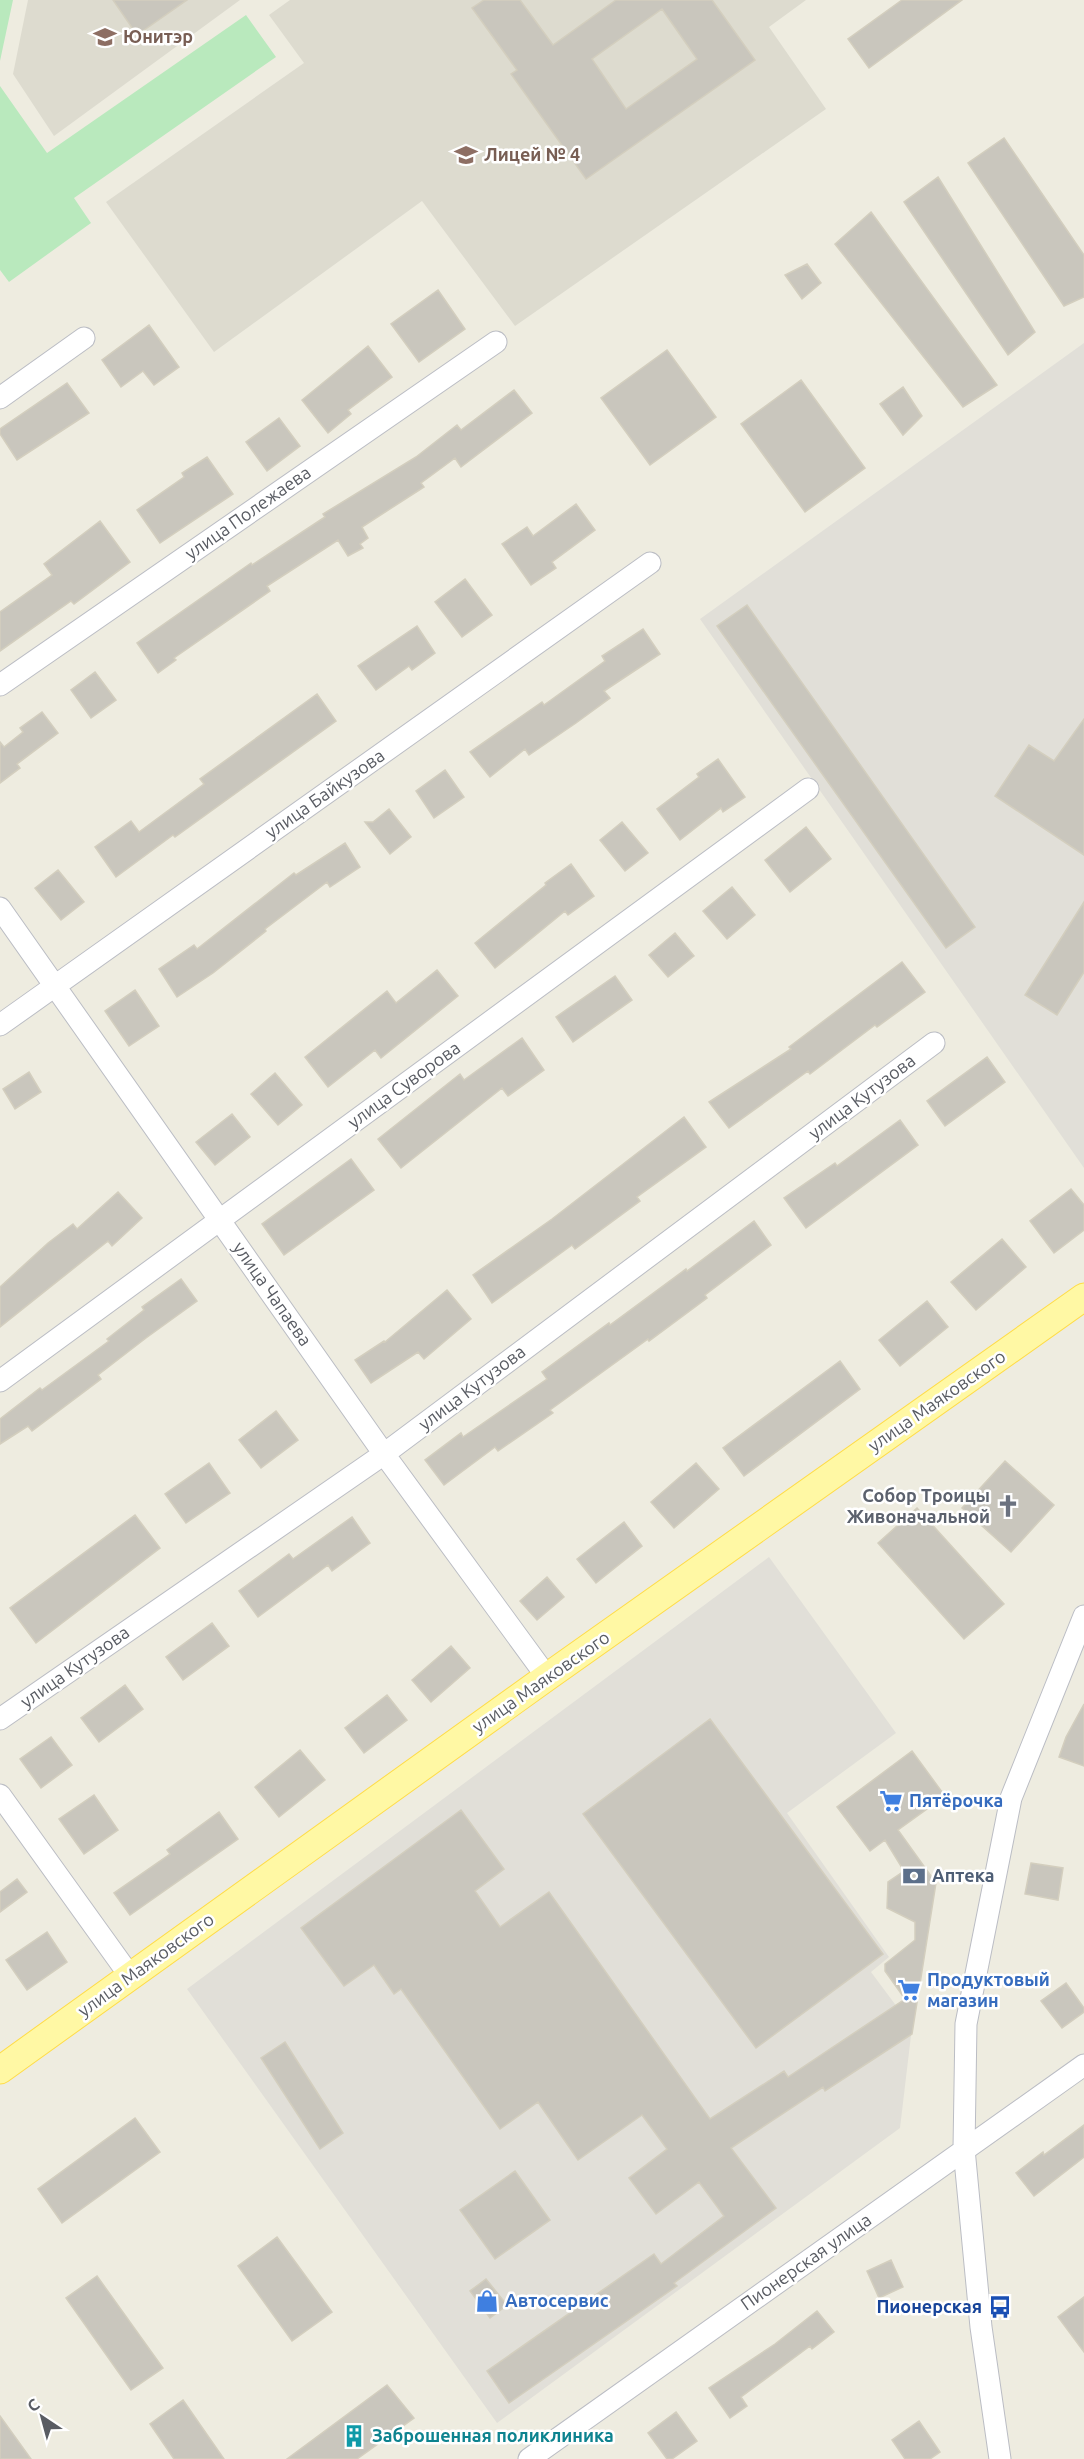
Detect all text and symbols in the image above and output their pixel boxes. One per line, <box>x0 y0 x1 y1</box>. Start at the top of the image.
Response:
school or university icon: Юнитэр <box>92 24 118 50</box>
place label: Юнитэр <box>123 26 193 46</box>
school or university icon: Лицей № 4 <box>453 142 479 168</box>
place label: Лицей № 4 <box>484 144 580 164</box>
street label: улица Полежаева <box>181 461 314 563</box>
street label: улица Байкузова <box>261 745 388 842</box>
street label: улица Суворова <box>343 1037 463 1132</box>
street label: улица Кутузова <box>804 1050 919 1143</box>
street label: улица Чапаева <box>230 1238 316 1349</box>
street label: улица Кутузова <box>414 1341 529 1434</box>
street label: улица Маяковского <box>864 1345 1009 1455</box>
place label: Собор Троицы Живоначальной <box>847 1485 990 1526</box>
church icon: Собор Троицы Живоначальной <box>995 1493 1021 1519</box>
street label: улица Кутузова <box>16 1621 133 1711</box>
street label: улица Маяковского <box>468 1626 613 1736</box>
supermarket icon: Пятёрочка <box>878 1788 904 1814</box>
place label: Пятёрочка <box>909 1790 1003 1810</box>
bank icon: Аптека <box>901 1863 927 1889</box>
place label: Аптека <box>932 1865 995 1885</box>
street label: улица Маяковского <box>74 1908 217 2020</box>
place label: Продуктовый магазин <box>927 1969 1050 2010</box>
supermarket icon: Продуктовый магазин <box>896 1977 922 2003</box>
street label: Пионерская улица <box>736 2209 874 2314</box>
shop icon: Автосервис <box>474 2288 500 2314</box>
place label: Автосервис <box>505 2290 609 2310</box>
bus stop icon: Пионерская <box>987 2294 1013 2320</box>
place label: Пионерская <box>876 2296 982 2316</box>
north arrow <box>12 2387 72 2447</box>
text: С <box>24 2395 43 2415</box>
building icon: Заброшенная поликлиника <box>341 2423 367 2449</box>
place label: Заброшенная поликлиника <box>372 2425 614 2445</box>

